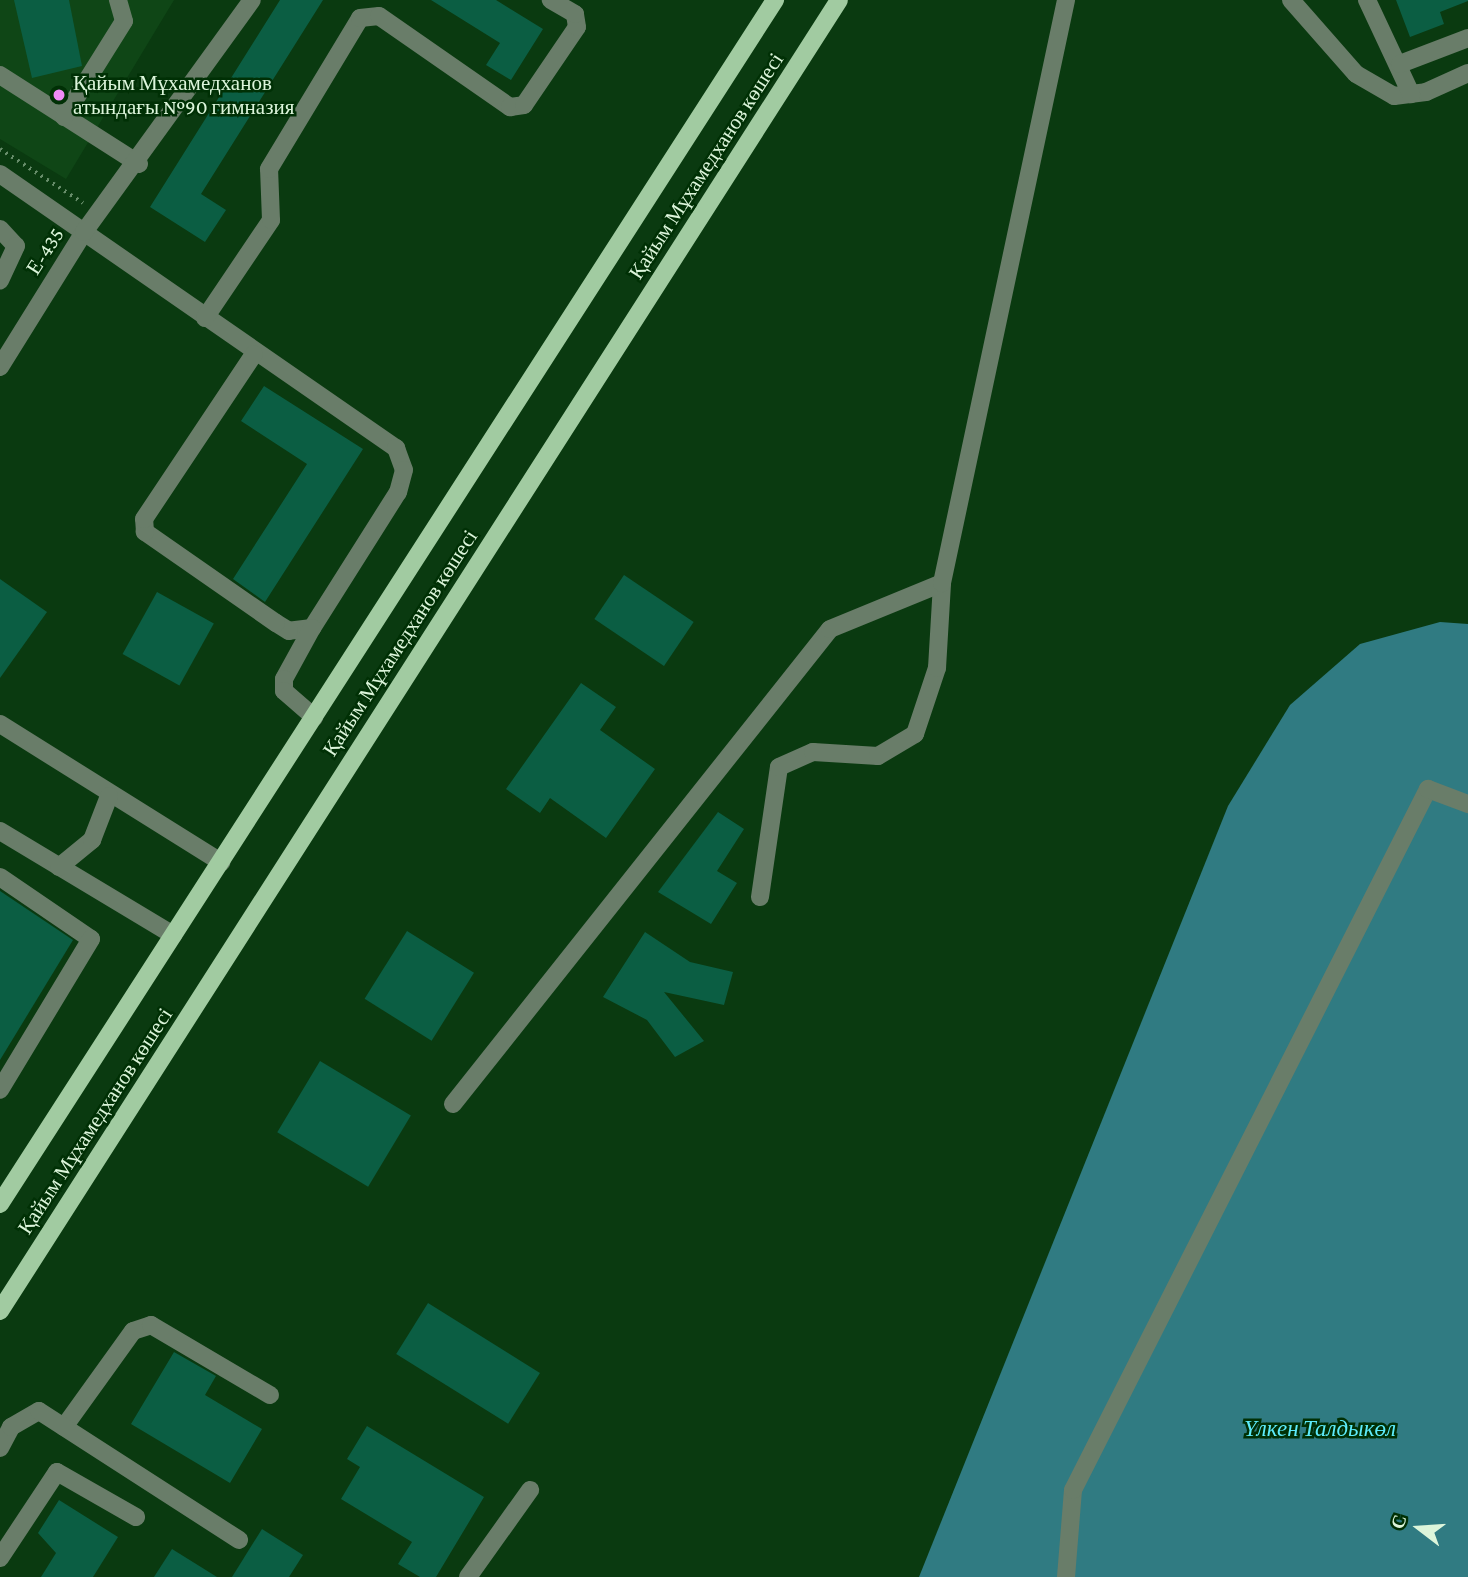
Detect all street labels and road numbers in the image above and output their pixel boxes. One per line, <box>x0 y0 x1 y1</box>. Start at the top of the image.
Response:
street label: Қайым Мұхамедханов көшесі <box>623 48 789 284</box>
street label: Е-435 <box>21 223 69 279</box>
street label: Қайым Мұхамедханов көшесі <box>317 525 483 761</box>
street label: Қайым Мұхамедханов көшесі <box>12 1003 178 1239</box>

